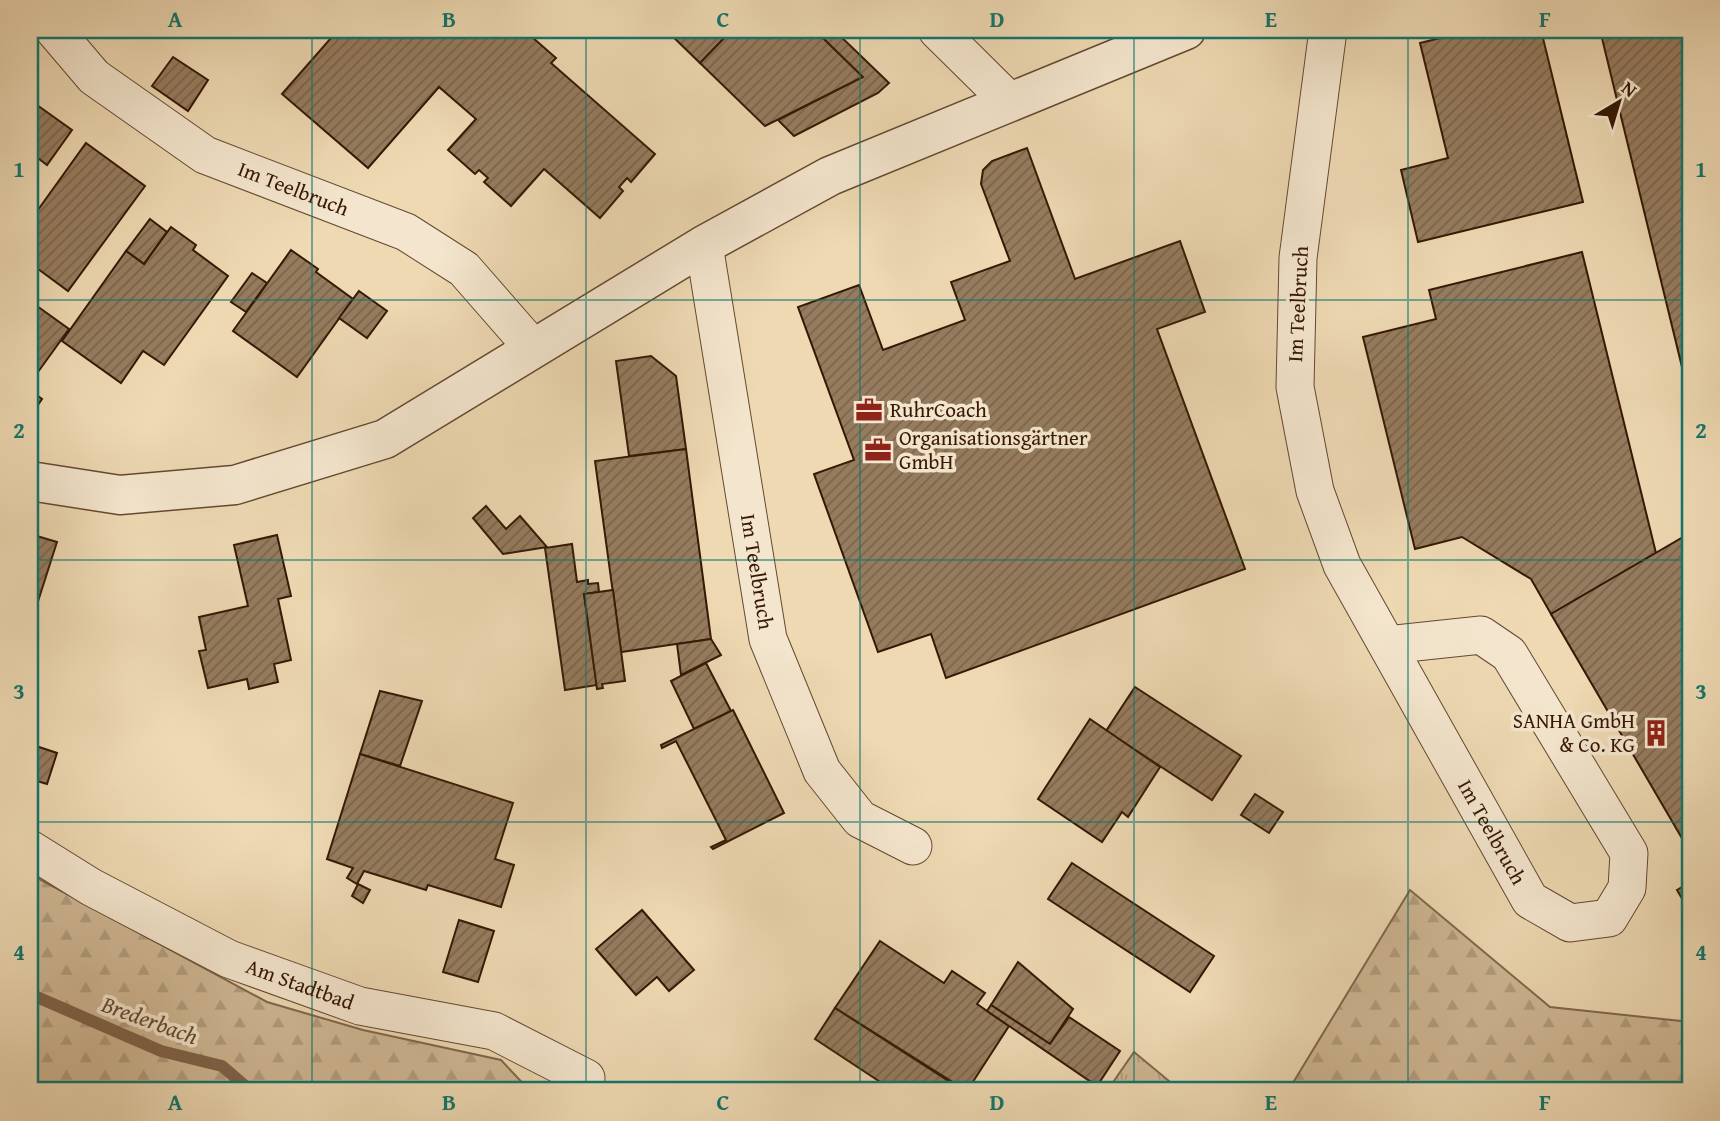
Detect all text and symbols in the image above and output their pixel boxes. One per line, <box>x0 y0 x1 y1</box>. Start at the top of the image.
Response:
text: A <box>168 2 183 35</box>
text: B <box>442 2 456 35</box>
text: C <box>716 2 730 35</box>
text: D <box>990 2 1005 35</box>
text: E <box>1265 2 1277 35</box>
text: F <box>1539 2 1551 35</box>
north arrow <box>1584 66 1654 136</box>
text: N <box>1616 74 1643 104</box>
text: 1 <box>13 152 25 185</box>
text: 1 <box>1695 152 1707 185</box>
street label: Im Teelbruch <box>234 153 354 224</box>
street label: Im Teelbruch <box>1279 245 1316 363</box>
place label: RuhrCoach <box>890 394 987 425</box>
office icon: RuhrCoach <box>854 395 884 425</box>
text: 2 <box>13 413 25 446</box>
text: 2 <box>1695 413 1707 446</box>
place label: Organisationsgärtner GmbH <box>899 422 1088 477</box>
office icon: Organisationsgärtner GmbH <box>863 435 893 465</box>
street label: Im Teelbruch <box>733 512 782 632</box>
text: 3 <box>13 674 25 707</box>
text: 3 <box>1695 674 1707 707</box>
place label: SANHA GmbH & Co. KG <box>1513 705 1635 760</box>
building icon: SANHA GmbH & Co. KG <box>1641 718 1671 748</box>
street label: Im Teelbruch <box>1450 773 1534 890</box>
text: 4 <box>13 935 25 968</box>
text: 4 <box>1695 935 1707 968</box>
street label: Am Stadtbad <box>242 950 359 1018</box>
water label: Brederbach <box>97 987 203 1052</box>
text: A <box>168 1085 183 1118</box>
text: B <box>442 1085 456 1118</box>
text: C <box>716 1085 730 1118</box>
text: D <box>990 1085 1005 1118</box>
text: E <box>1265 1085 1277 1118</box>
text: F <box>1539 1085 1551 1118</box>

